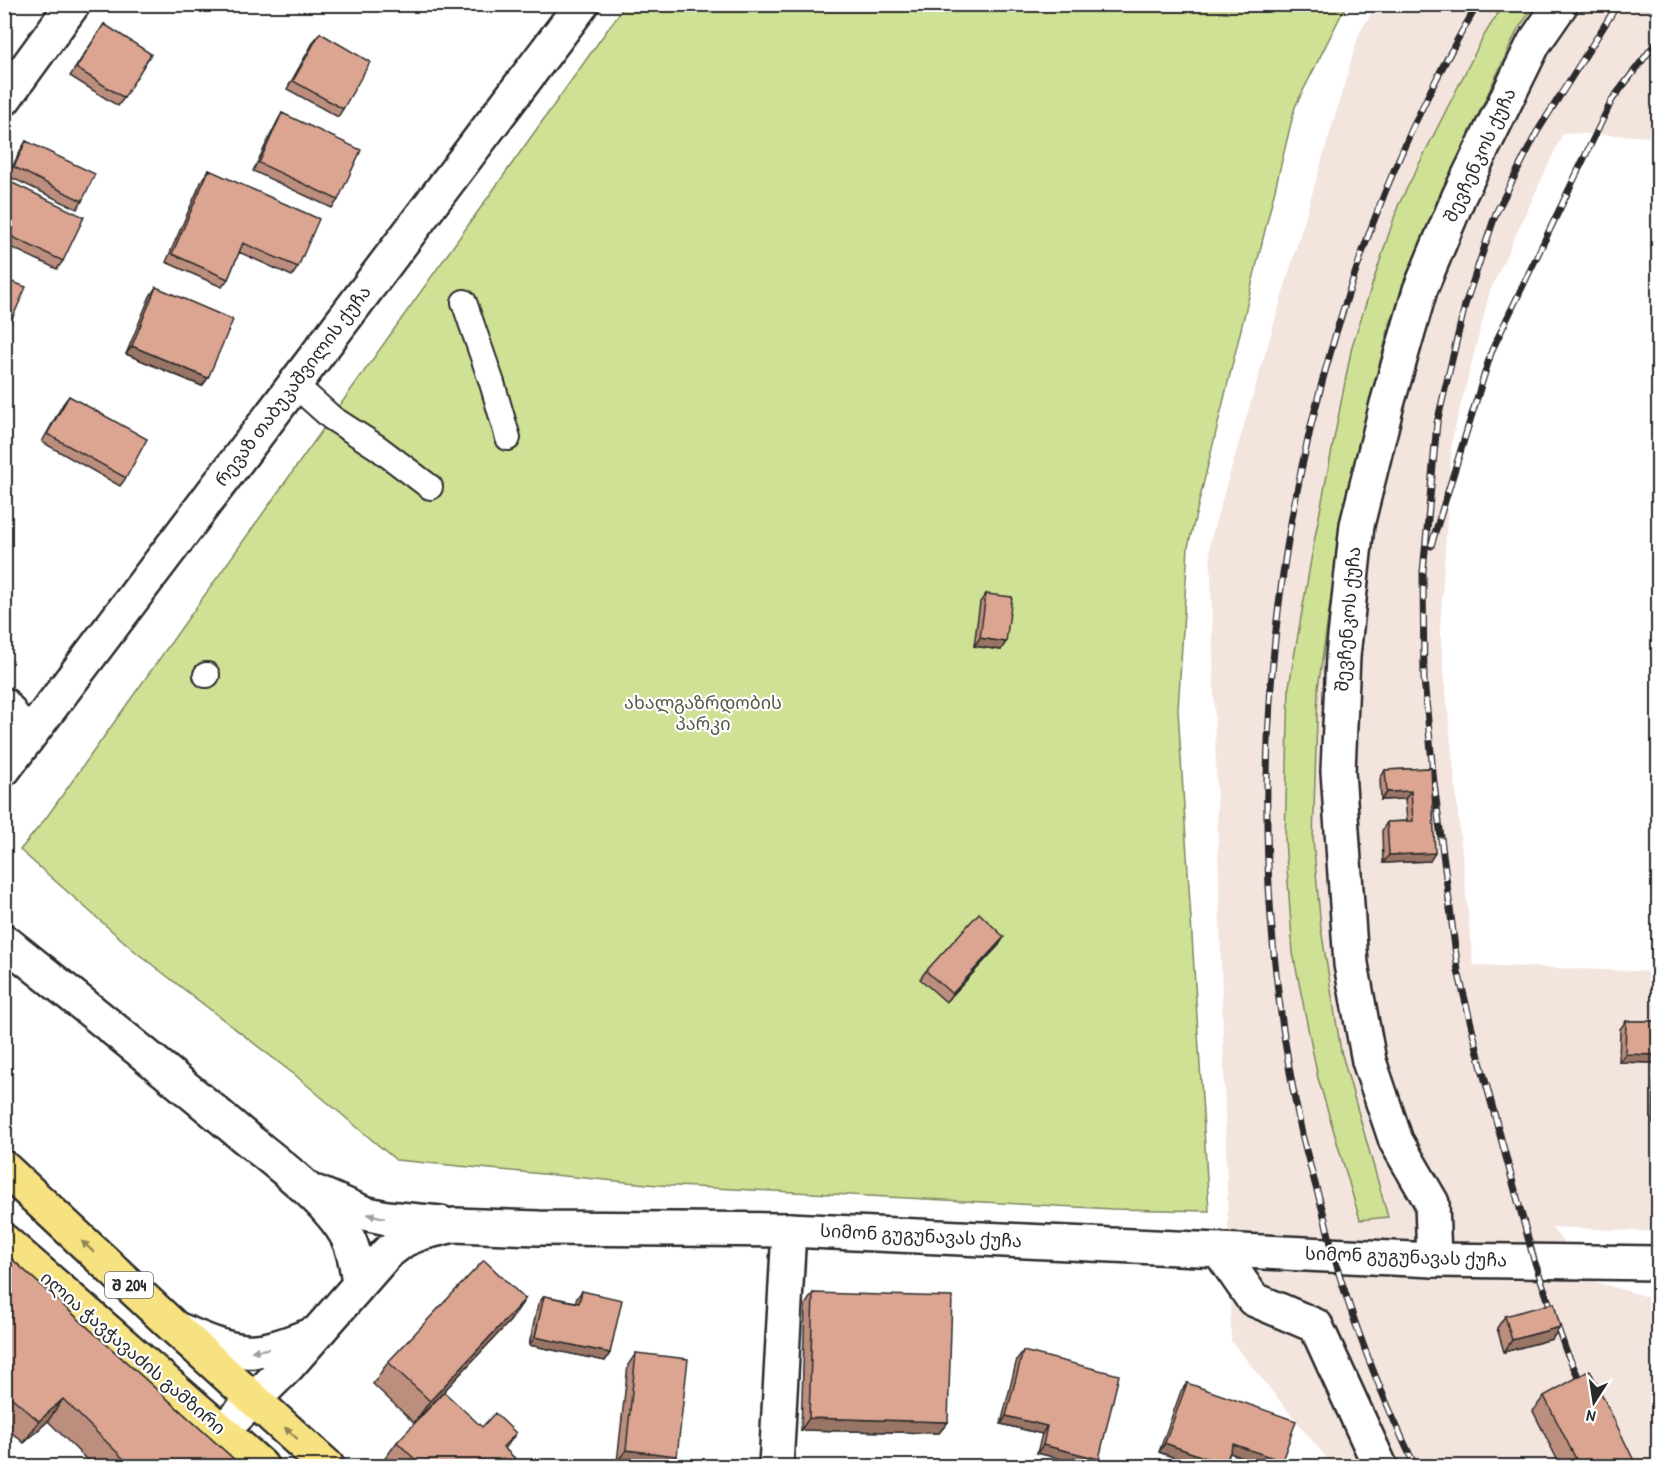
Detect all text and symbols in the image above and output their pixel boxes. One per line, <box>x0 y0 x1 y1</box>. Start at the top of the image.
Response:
street label: შევჩენკოს ქუჩა <box>1438 84 1522 226</box>
street label: რევაზ თაბუკაშვილის ქუჩა <box>209 280 376 491</box>
street label: შევჩენკოს ქუჩა <box>1329 545 1366 692</box>
park label: ახალგაზრდობის პარკი <box>624 690 782 736</box>
one-way arrow <box>366 1210 385 1220</box>
street label: სიმონ გუგუნავას ქუჩა <box>819 1218 1023 1253</box>
street label: სიმონ გუგუნავას ქუჩა <box>1305 1240 1507 1273</box>
one-way arrow <box>81 1241 96 1254</box>
street label: ილია ჭავჭავაძის გამზირი <box>35 1265 231 1440</box>
road number: შ 204 <box>105 1272 153 1298</box>
one-way arrow <box>250 1345 269 1354</box>
north arrow <box>1564 1372 1624 1432</box>
text: N <box>1584 1405 1597 1428</box>
one-way arrow <box>284 1427 299 1440</box>

